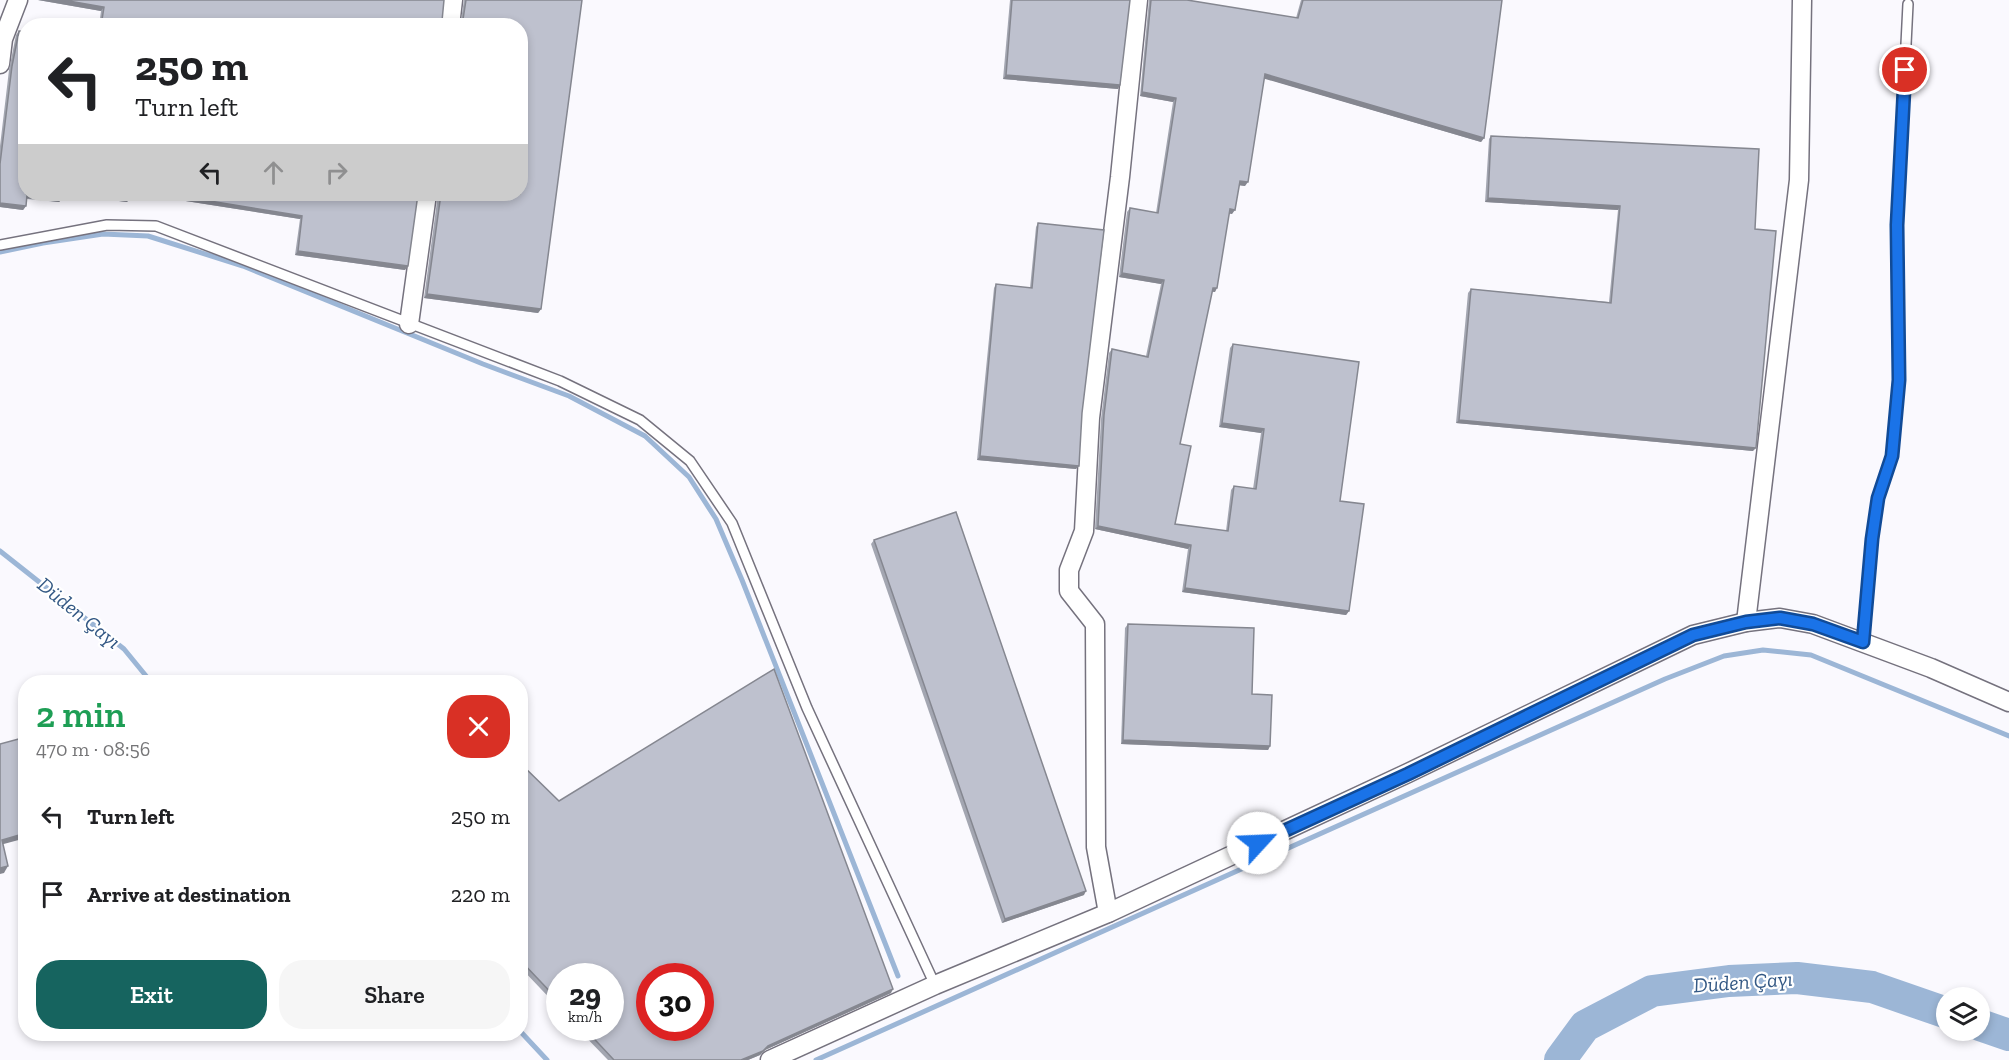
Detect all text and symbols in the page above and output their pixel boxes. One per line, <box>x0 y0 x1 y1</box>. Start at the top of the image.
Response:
text: 250 m <box>135 40 248 91</box>
icon: left <box>36 42 114 120</box>
pin <box>1879 44 1930 95</box>
icon: arrive <box>1888 53 1921 86</box>
text: Turn left <box>135 91 238 123</box>
icon: left <box>194 156 227 189</box>
icon: ahead <box>257 156 290 189</box>
icon: right <box>320 156 353 189</box>
water label: Düden Çayı <box>33 572 126 654</box>
text: 2 min <box>36 693 125 736</box>
button: close <box>447 695 510 758</box>
text: 470 m · 08:56 <box>36 737 150 761</box>
icon: left <box>36 800 69 833</box>
text: Turn left <box>87 803 174 830</box>
text: 250 m <box>451 803 510 830</box>
position arrow <box>1226 811 1290 875</box>
icon: arrive <box>36 878 69 911</box>
text: Arrive at destination <box>87 881 290 908</box>
text: 220 m <box>451 881 510 908</box>
button: Exit <box>36 960 267 1029</box>
button: Share <box>279 960 510 1029</box>
speed limit sign: 30 <box>636 963 714 1041</box>
water label: Düden Çayı <box>1692 966 1794 997</box>
text: 29 <box>569 977 601 1013</box>
map controls <box>1936 987 1990 1041</box>
button: layers <box>1936 987 1990 1041</box>
text: km/h <box>568 1008 602 1026</box>

